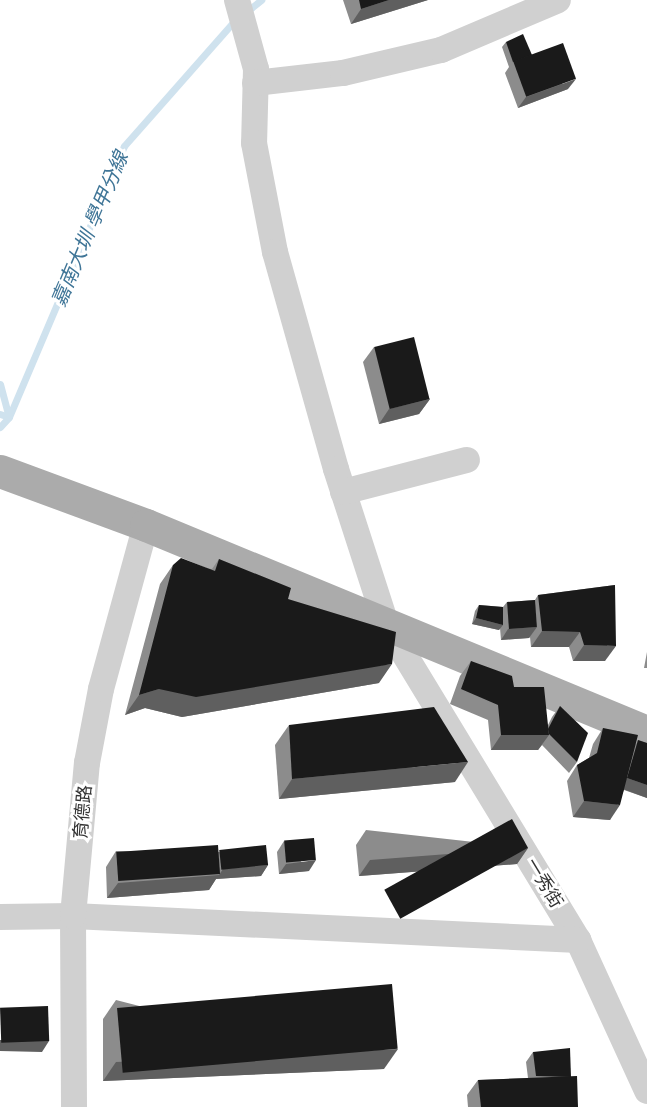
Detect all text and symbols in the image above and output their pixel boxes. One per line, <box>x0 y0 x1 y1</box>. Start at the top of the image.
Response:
water label: 嘉南大圳 學甲分線 <box>47 148 133 310</box>
street label: 育德路 <box>70 784 96 840</box>
street label: 一秀街 <box>521 854 567 912</box>

